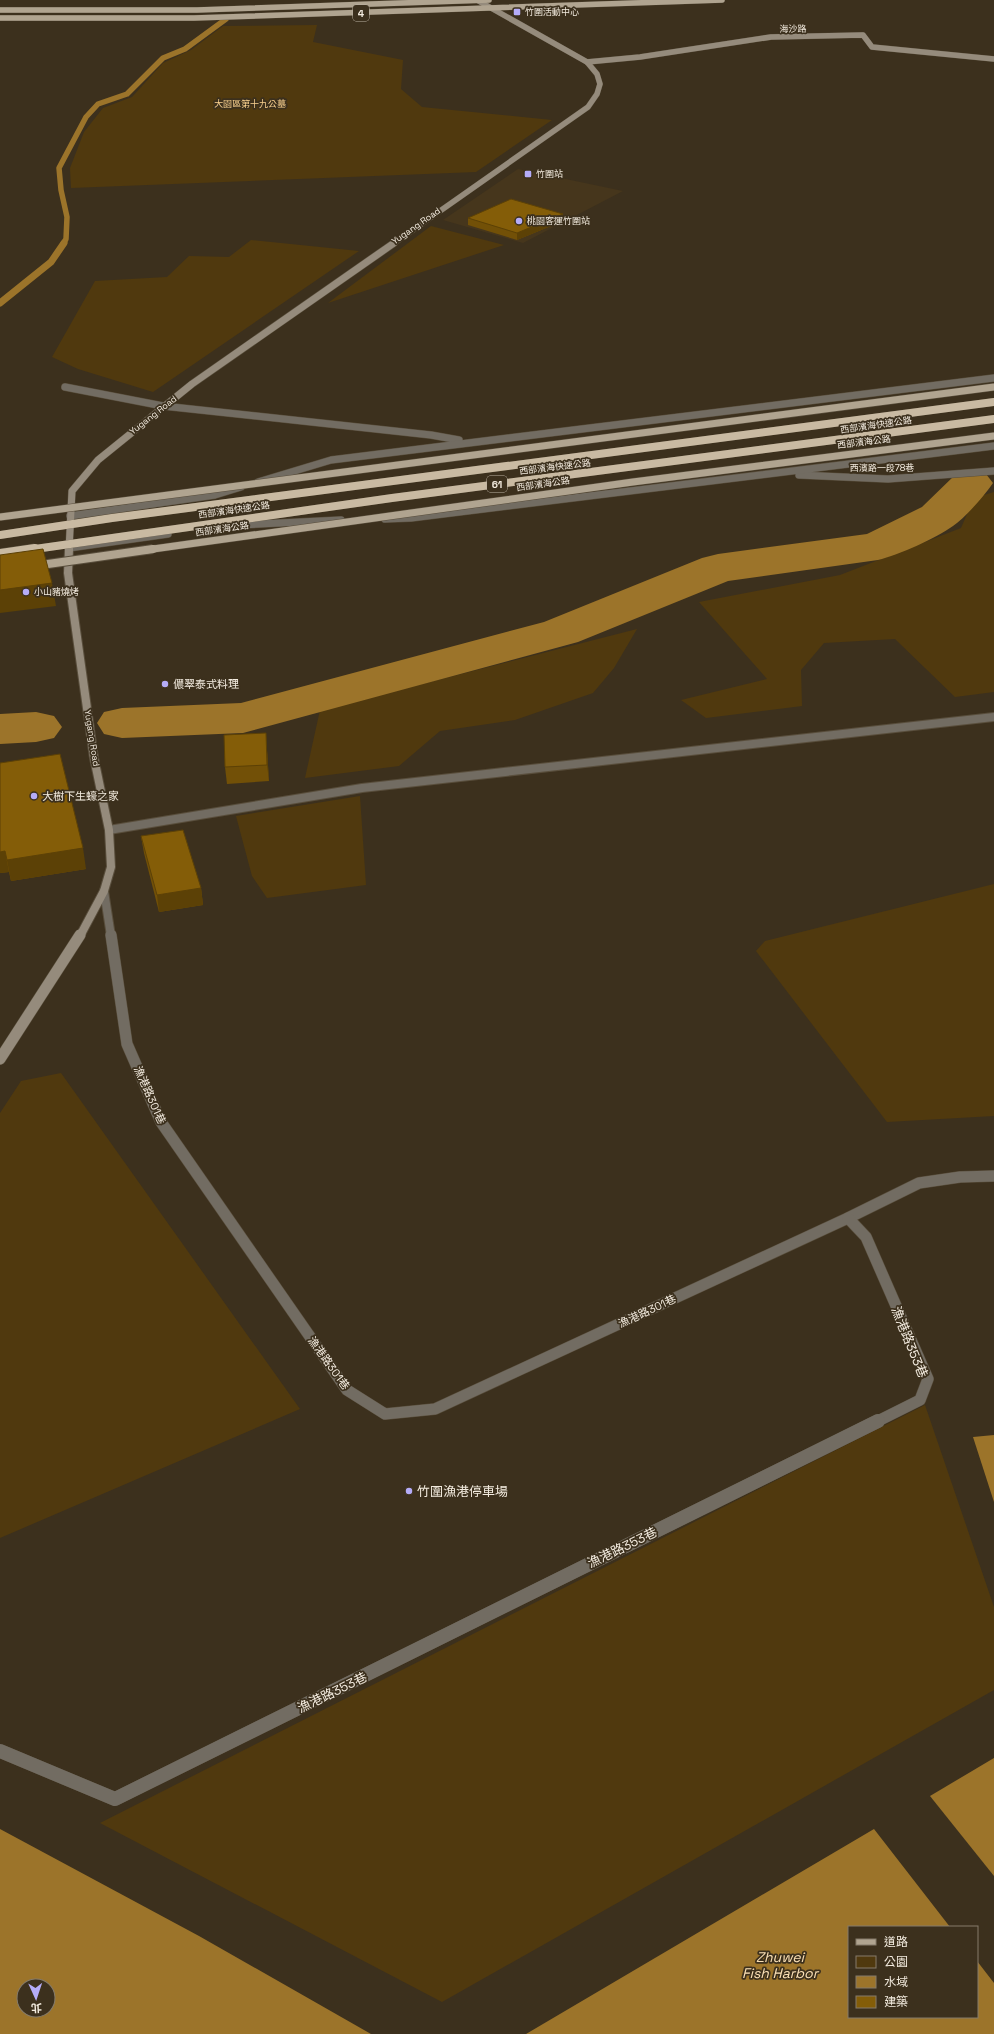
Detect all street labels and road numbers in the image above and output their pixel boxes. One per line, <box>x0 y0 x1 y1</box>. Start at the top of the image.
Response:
road number: 4 <box>353 5 369 21</box>
street label: 海沙路 <box>779 23 807 35</box>
street label: Yugang Road <box>389 205 443 247</box>
street label: Yugang Road <box>127 393 179 437</box>
street label: 西部濱海快速公路 <box>840 414 912 436</box>
street label: 西部濱海公路 <box>836 433 892 451</box>
street label: 西部濱海快速公路 <box>519 457 591 477</box>
street label: 西濱路一段78巷 <box>850 462 914 474</box>
street label: 西部濱海公路 <box>515 474 571 494</box>
road number: 61 <box>487 476 507 492</box>
street label: 西部濱海快速公路 <box>198 499 270 521</box>
street label: 西部濱海公路 <box>194 519 250 539</box>
street label: Yugang Road <box>82 709 102 767</box>
street label: 漁港路301巷 <box>131 1064 169 1126</box>
street label: 漁港路301巷 <box>616 1291 678 1331</box>
street label: 漁港路353巷 <box>888 1304 932 1380</box>
street label: 漁港路301巷 <box>305 1334 353 1392</box>
street label: 漁港路353巷 <box>585 1523 660 1572</box>
street label: 漁港路353巷 <box>295 1668 370 1717</box>

